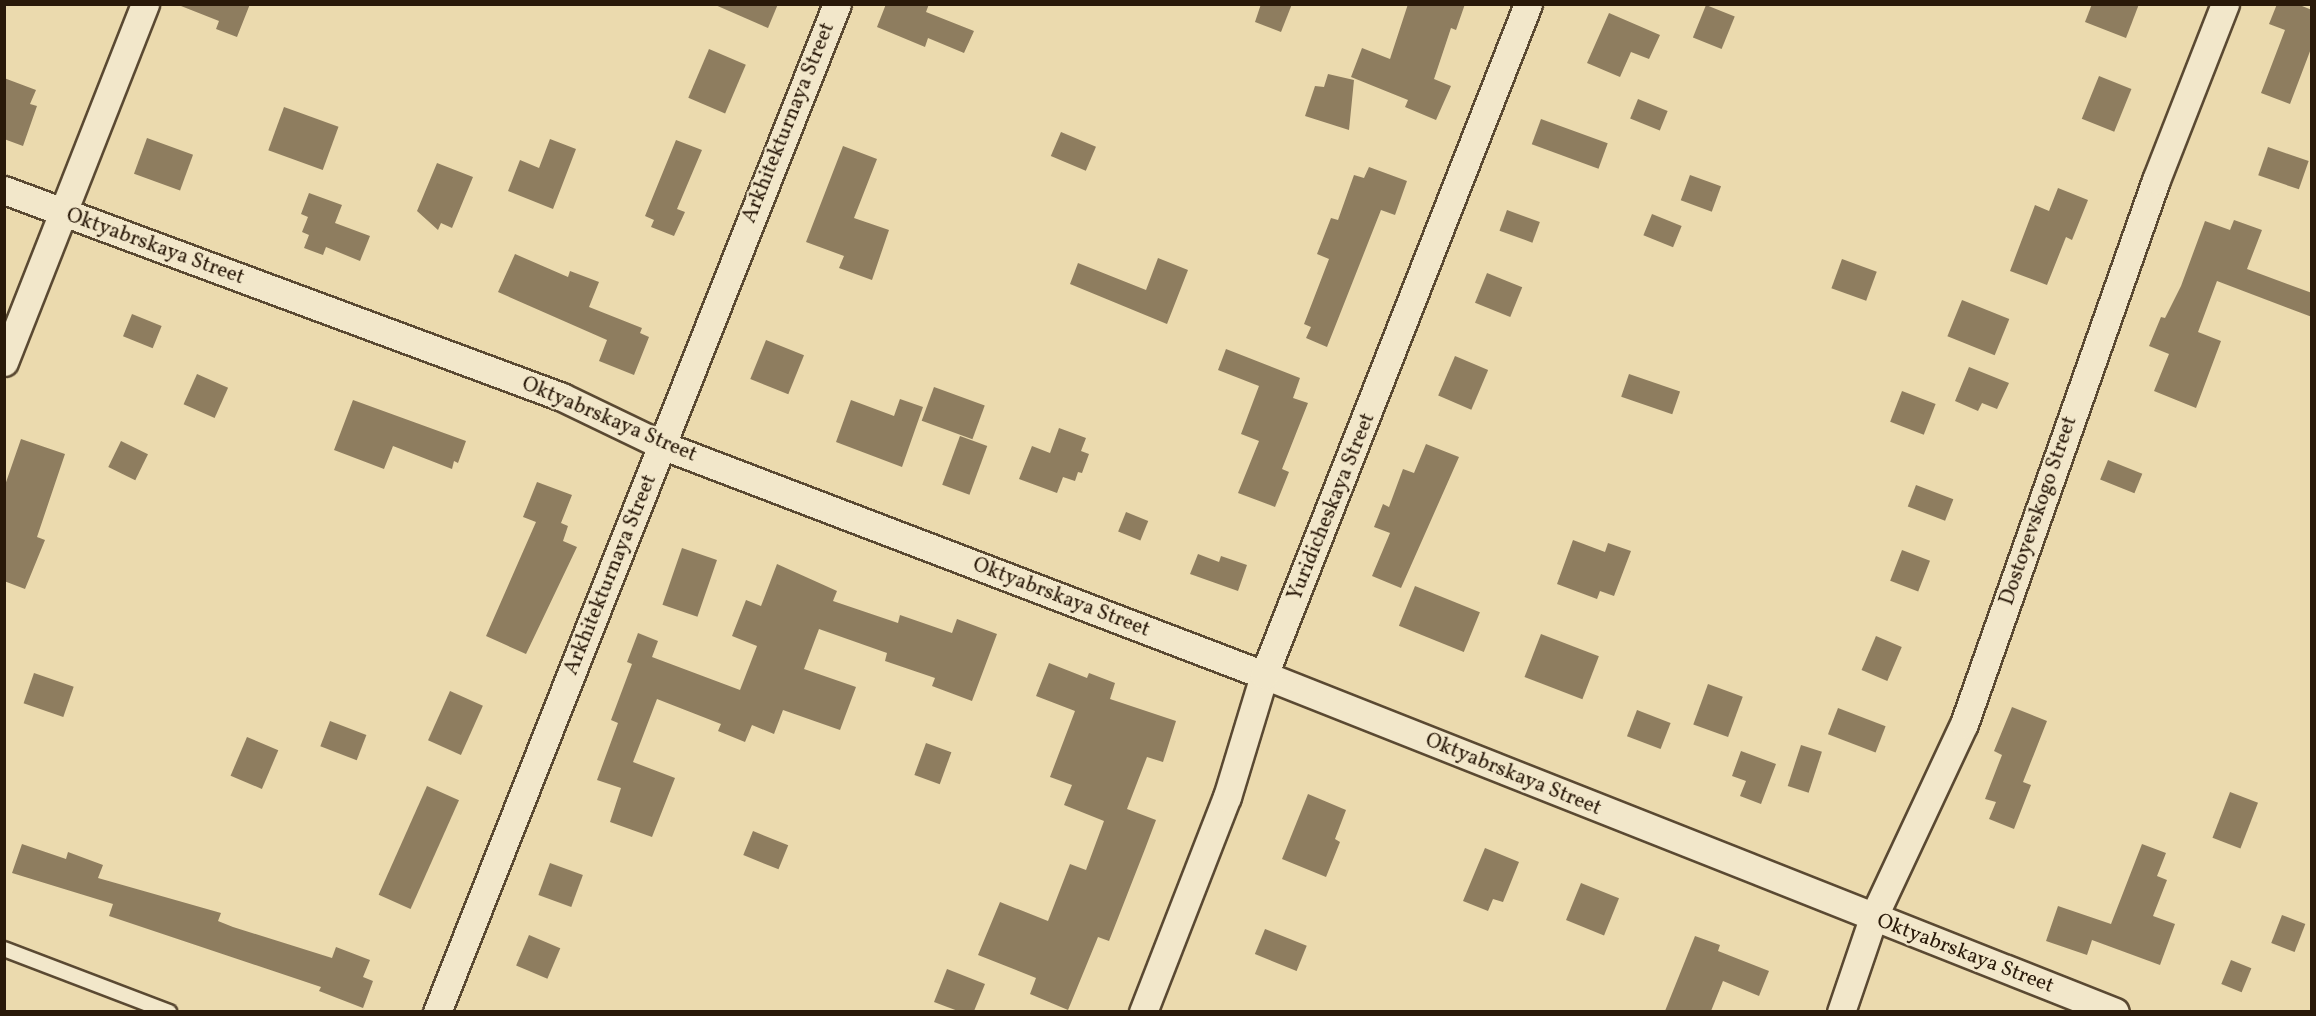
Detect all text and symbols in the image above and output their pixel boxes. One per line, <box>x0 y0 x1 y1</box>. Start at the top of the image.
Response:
street label: Arkhitekturnaya Street <box>737 19 841 227</box>
street label: Oktyabrskaya Street <box>63 203 247 291</box>
street label: Oktyabrskaya Street <box>518 372 700 468</box>
street label: Yuridicheskaya Street <box>1283 410 1381 604</box>
street label: Dostoyevskogo Street <box>1995 413 2083 609</box>
street label: Arkhitekturnaya Street <box>559 471 663 679</box>
street label: Oktyabrskaya Street <box>969 553 1153 643</box>
street label: Oktyabrskaya Street <box>1421 728 1605 822</box>
street label: Oktyabrskaya Street <box>1873 909 2057 999</box>

